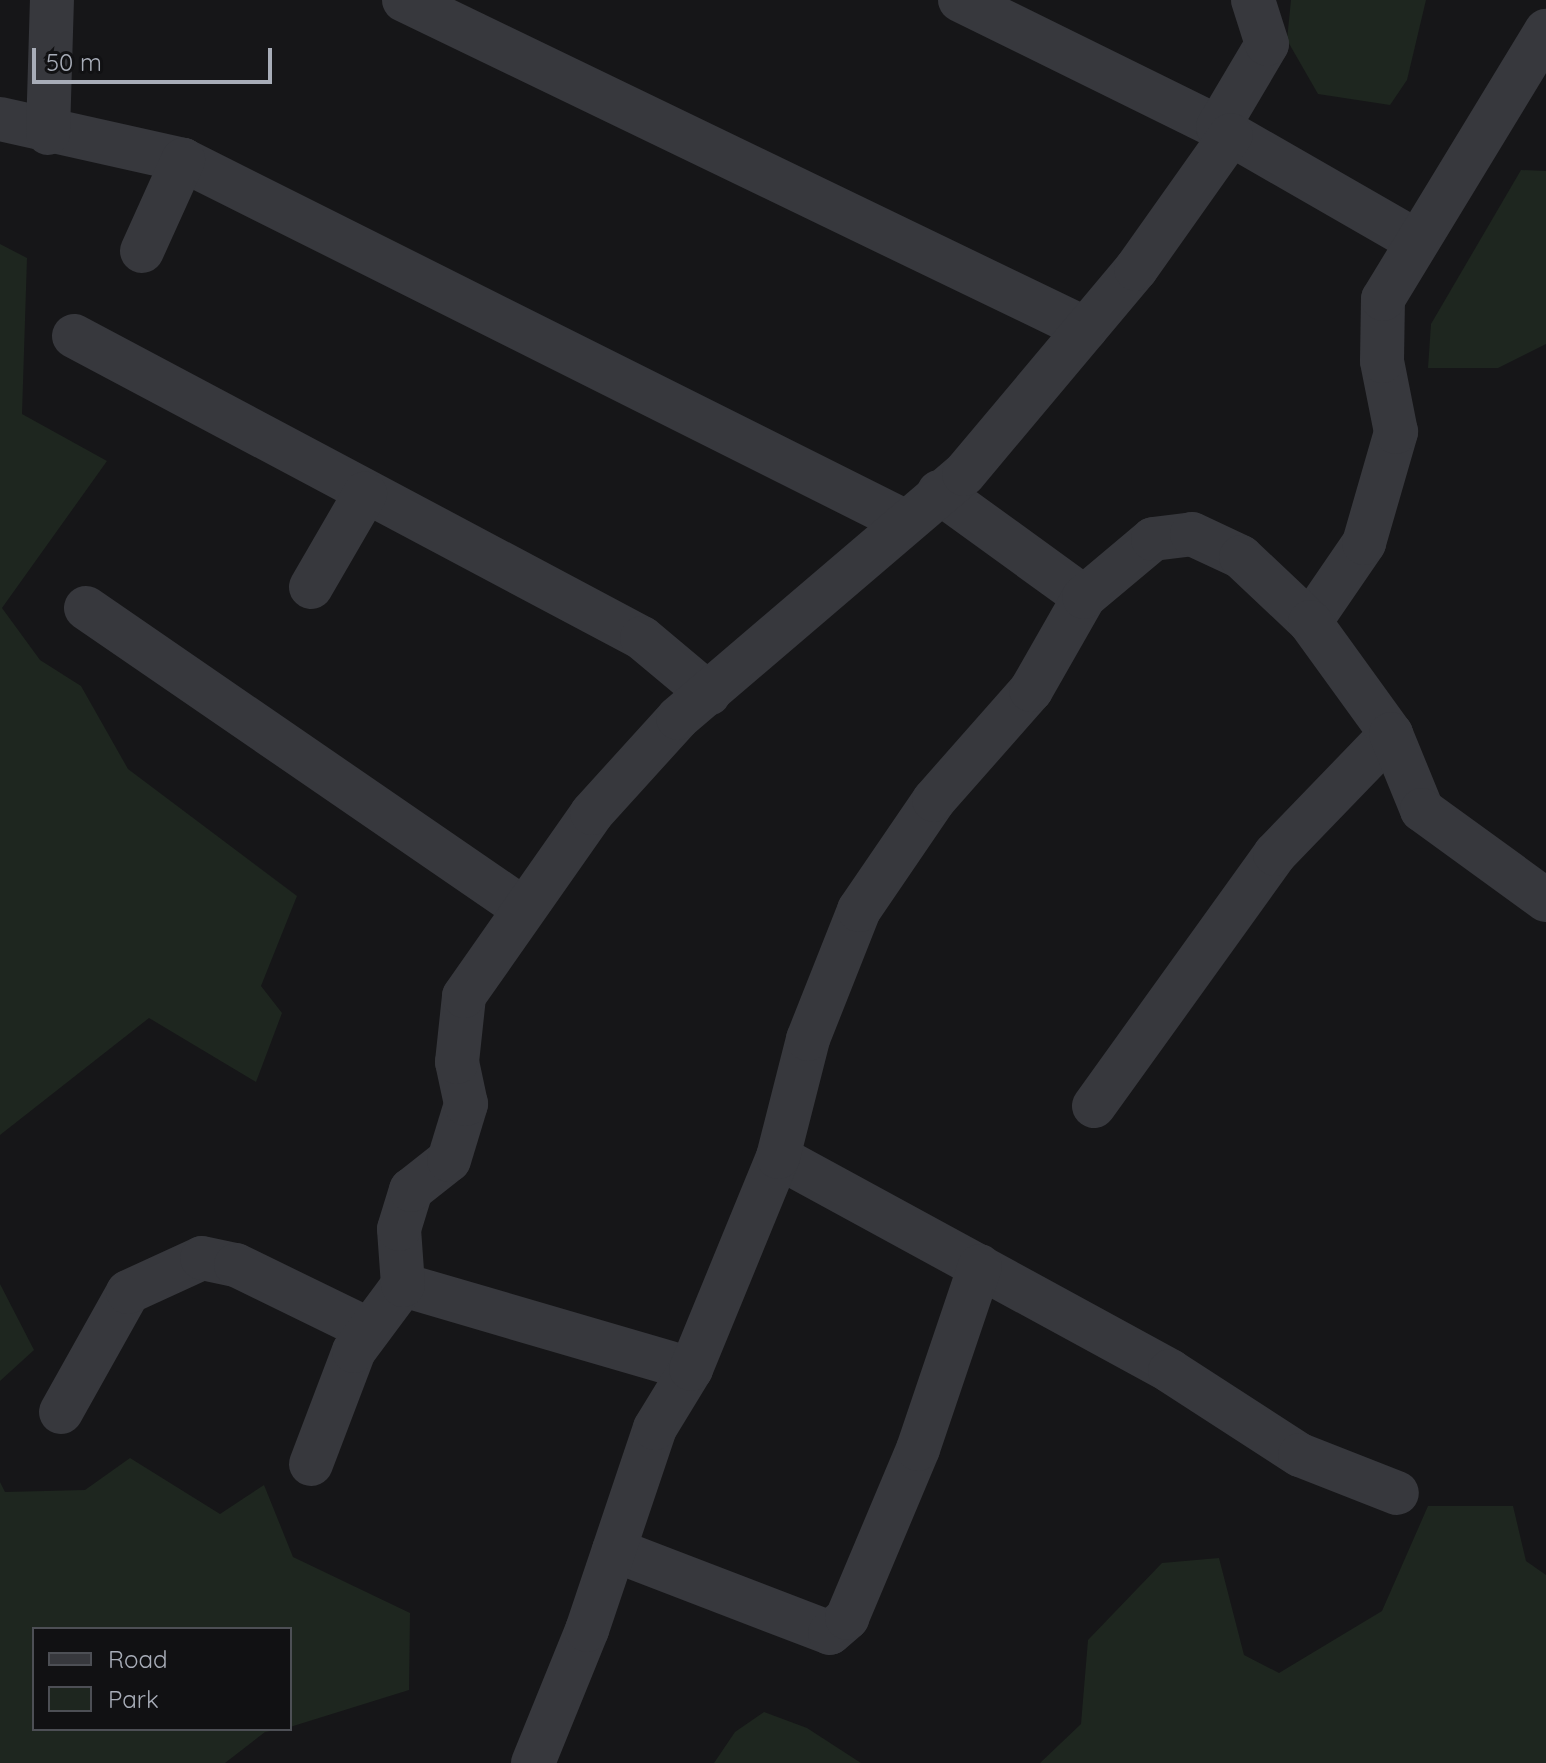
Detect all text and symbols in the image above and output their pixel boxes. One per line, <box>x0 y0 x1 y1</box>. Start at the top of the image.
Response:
scale bar <box>36 32 276 82</box>
text: 50 m <box>46 47 102 77</box>
legend <box>32 1627 292 1731</box>
text: Road <box>108 1644 168 1674</box>
text: Park <box>108 1684 159 1714</box>

